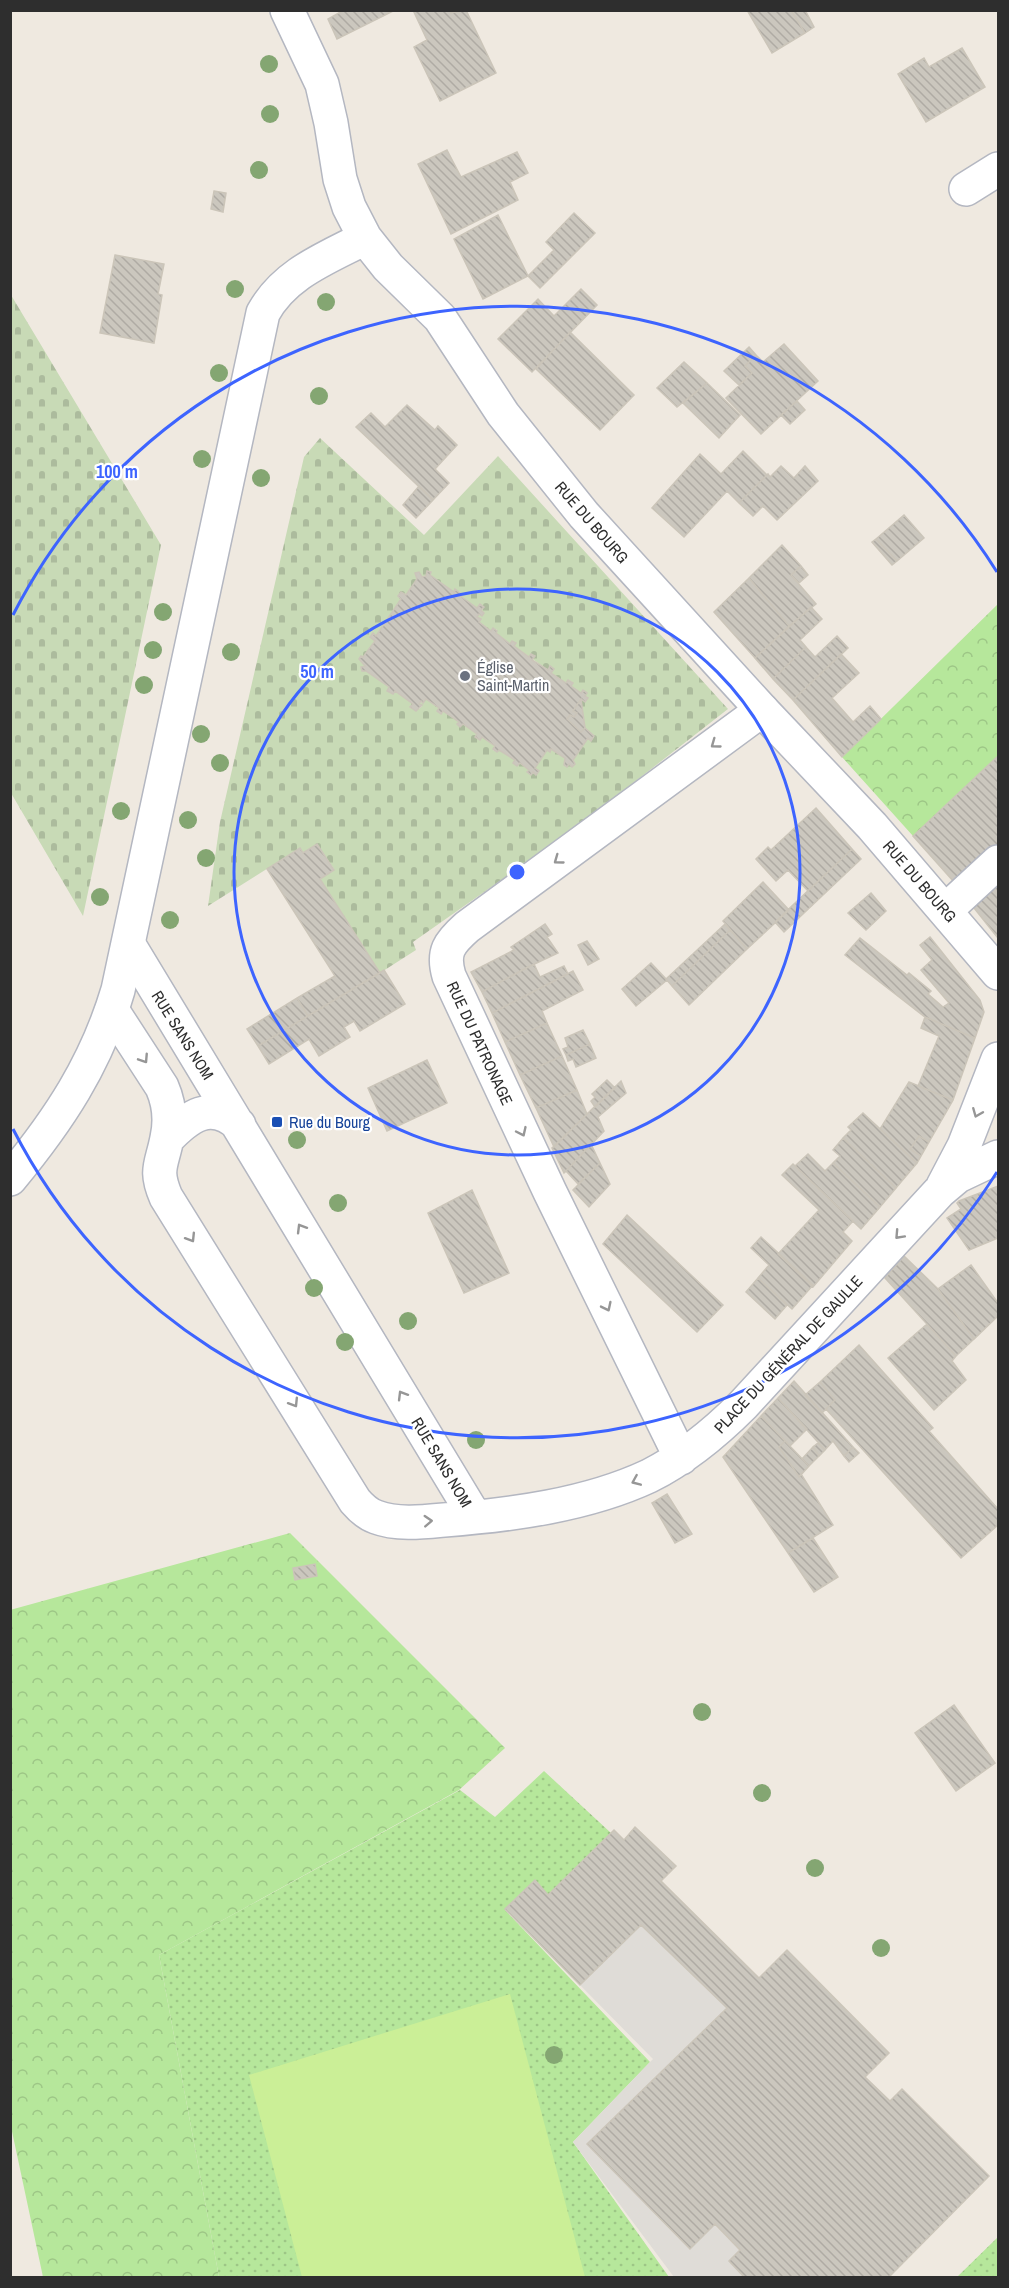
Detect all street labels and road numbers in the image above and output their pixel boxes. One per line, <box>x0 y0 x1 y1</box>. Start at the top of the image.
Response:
street label: RUE DU BOURG <box>550 476 634 568</box>
street label: RUE DU BOURG <box>878 835 962 927</box>
street label: RUE DU PATRONAGE <box>442 977 518 1109</box>
street label: RUE SANS NOM <box>147 986 219 1084</box>
street label: PLACE DU GÉNÉRAL DE GAULLE <box>709 1270 867 1438</box>
street label: RUE SANS NOM <box>406 1413 478 1511</box>

